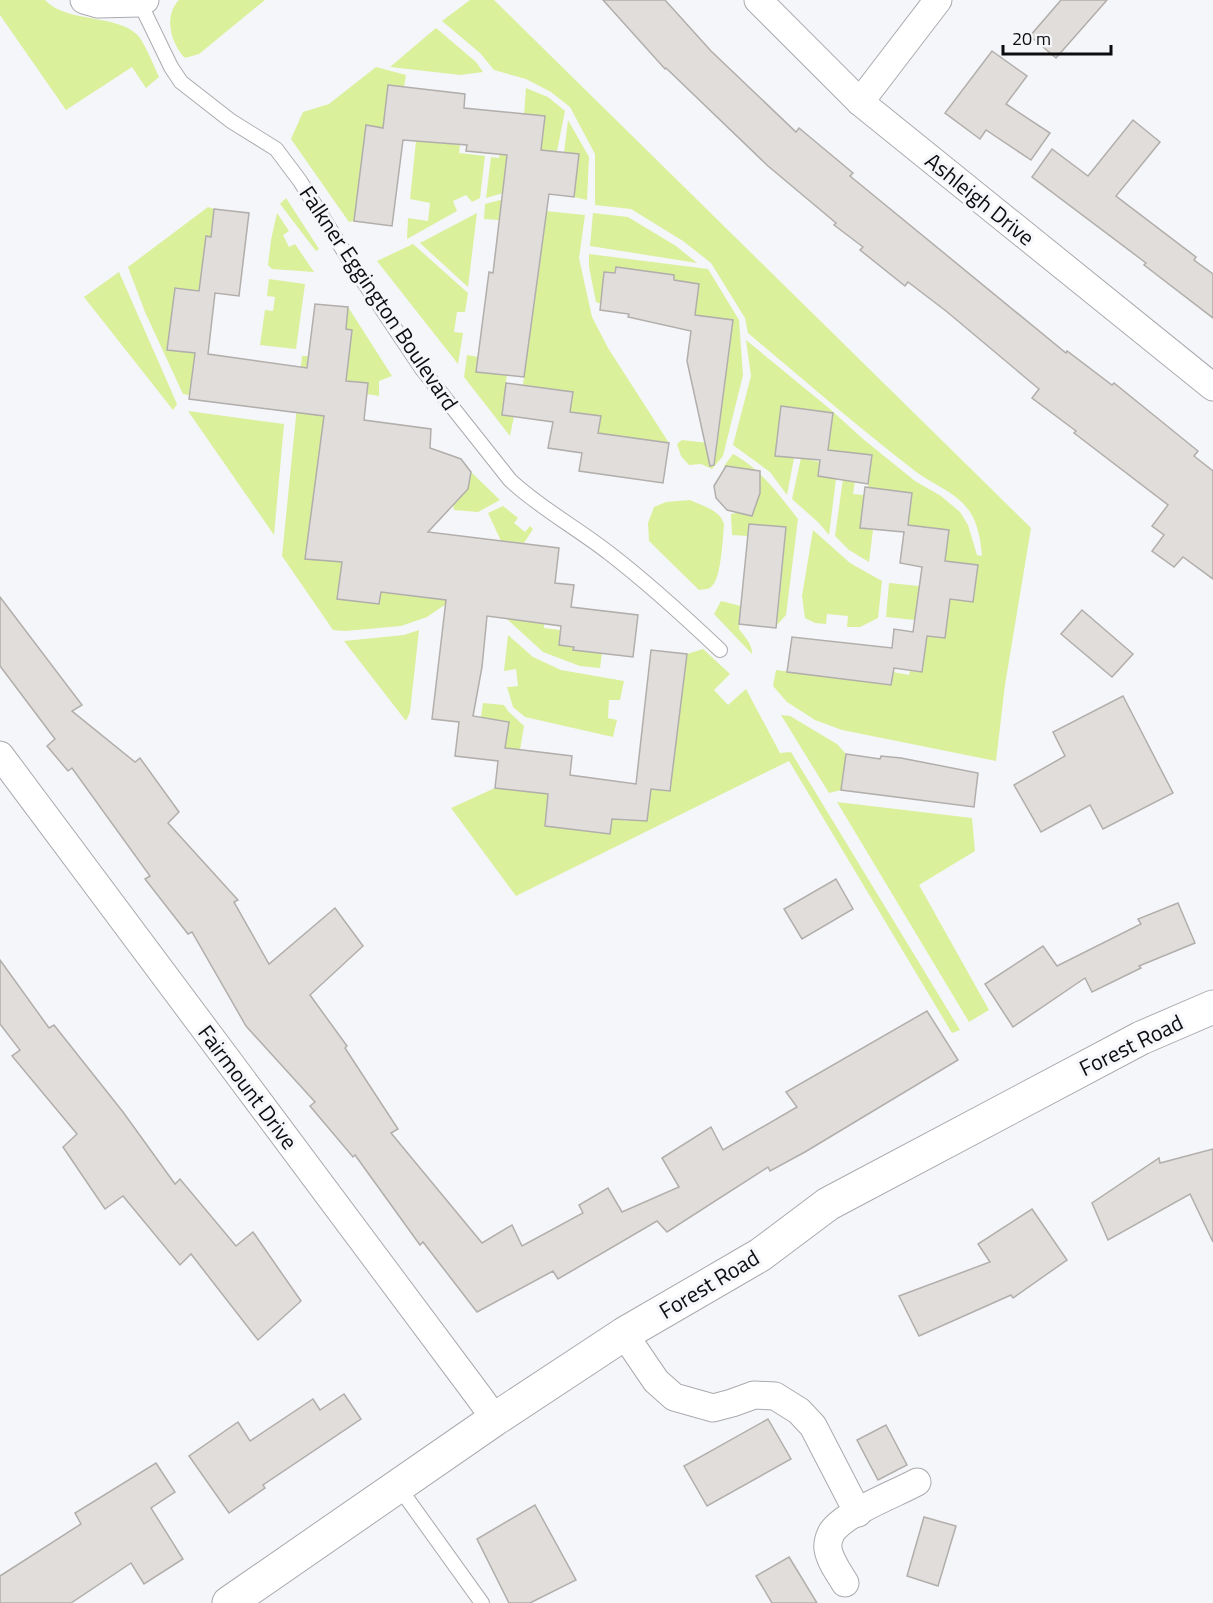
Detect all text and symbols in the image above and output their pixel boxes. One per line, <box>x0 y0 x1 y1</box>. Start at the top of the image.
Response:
scale bar <box>1003 18 1111 56</box>
text: 20 m <box>1012 25 1051 52</box>
street label: Ashleigh Drive <box>918 144 1042 254</box>
street label: Falkner Eggington Boulevard <box>291 179 467 417</box>
street label: Forest Road <box>1073 1005 1189 1085</box>
street label: Fairmount Drive <box>190 1018 306 1156</box>
street label: Forest Road <box>652 1241 766 1327</box>

